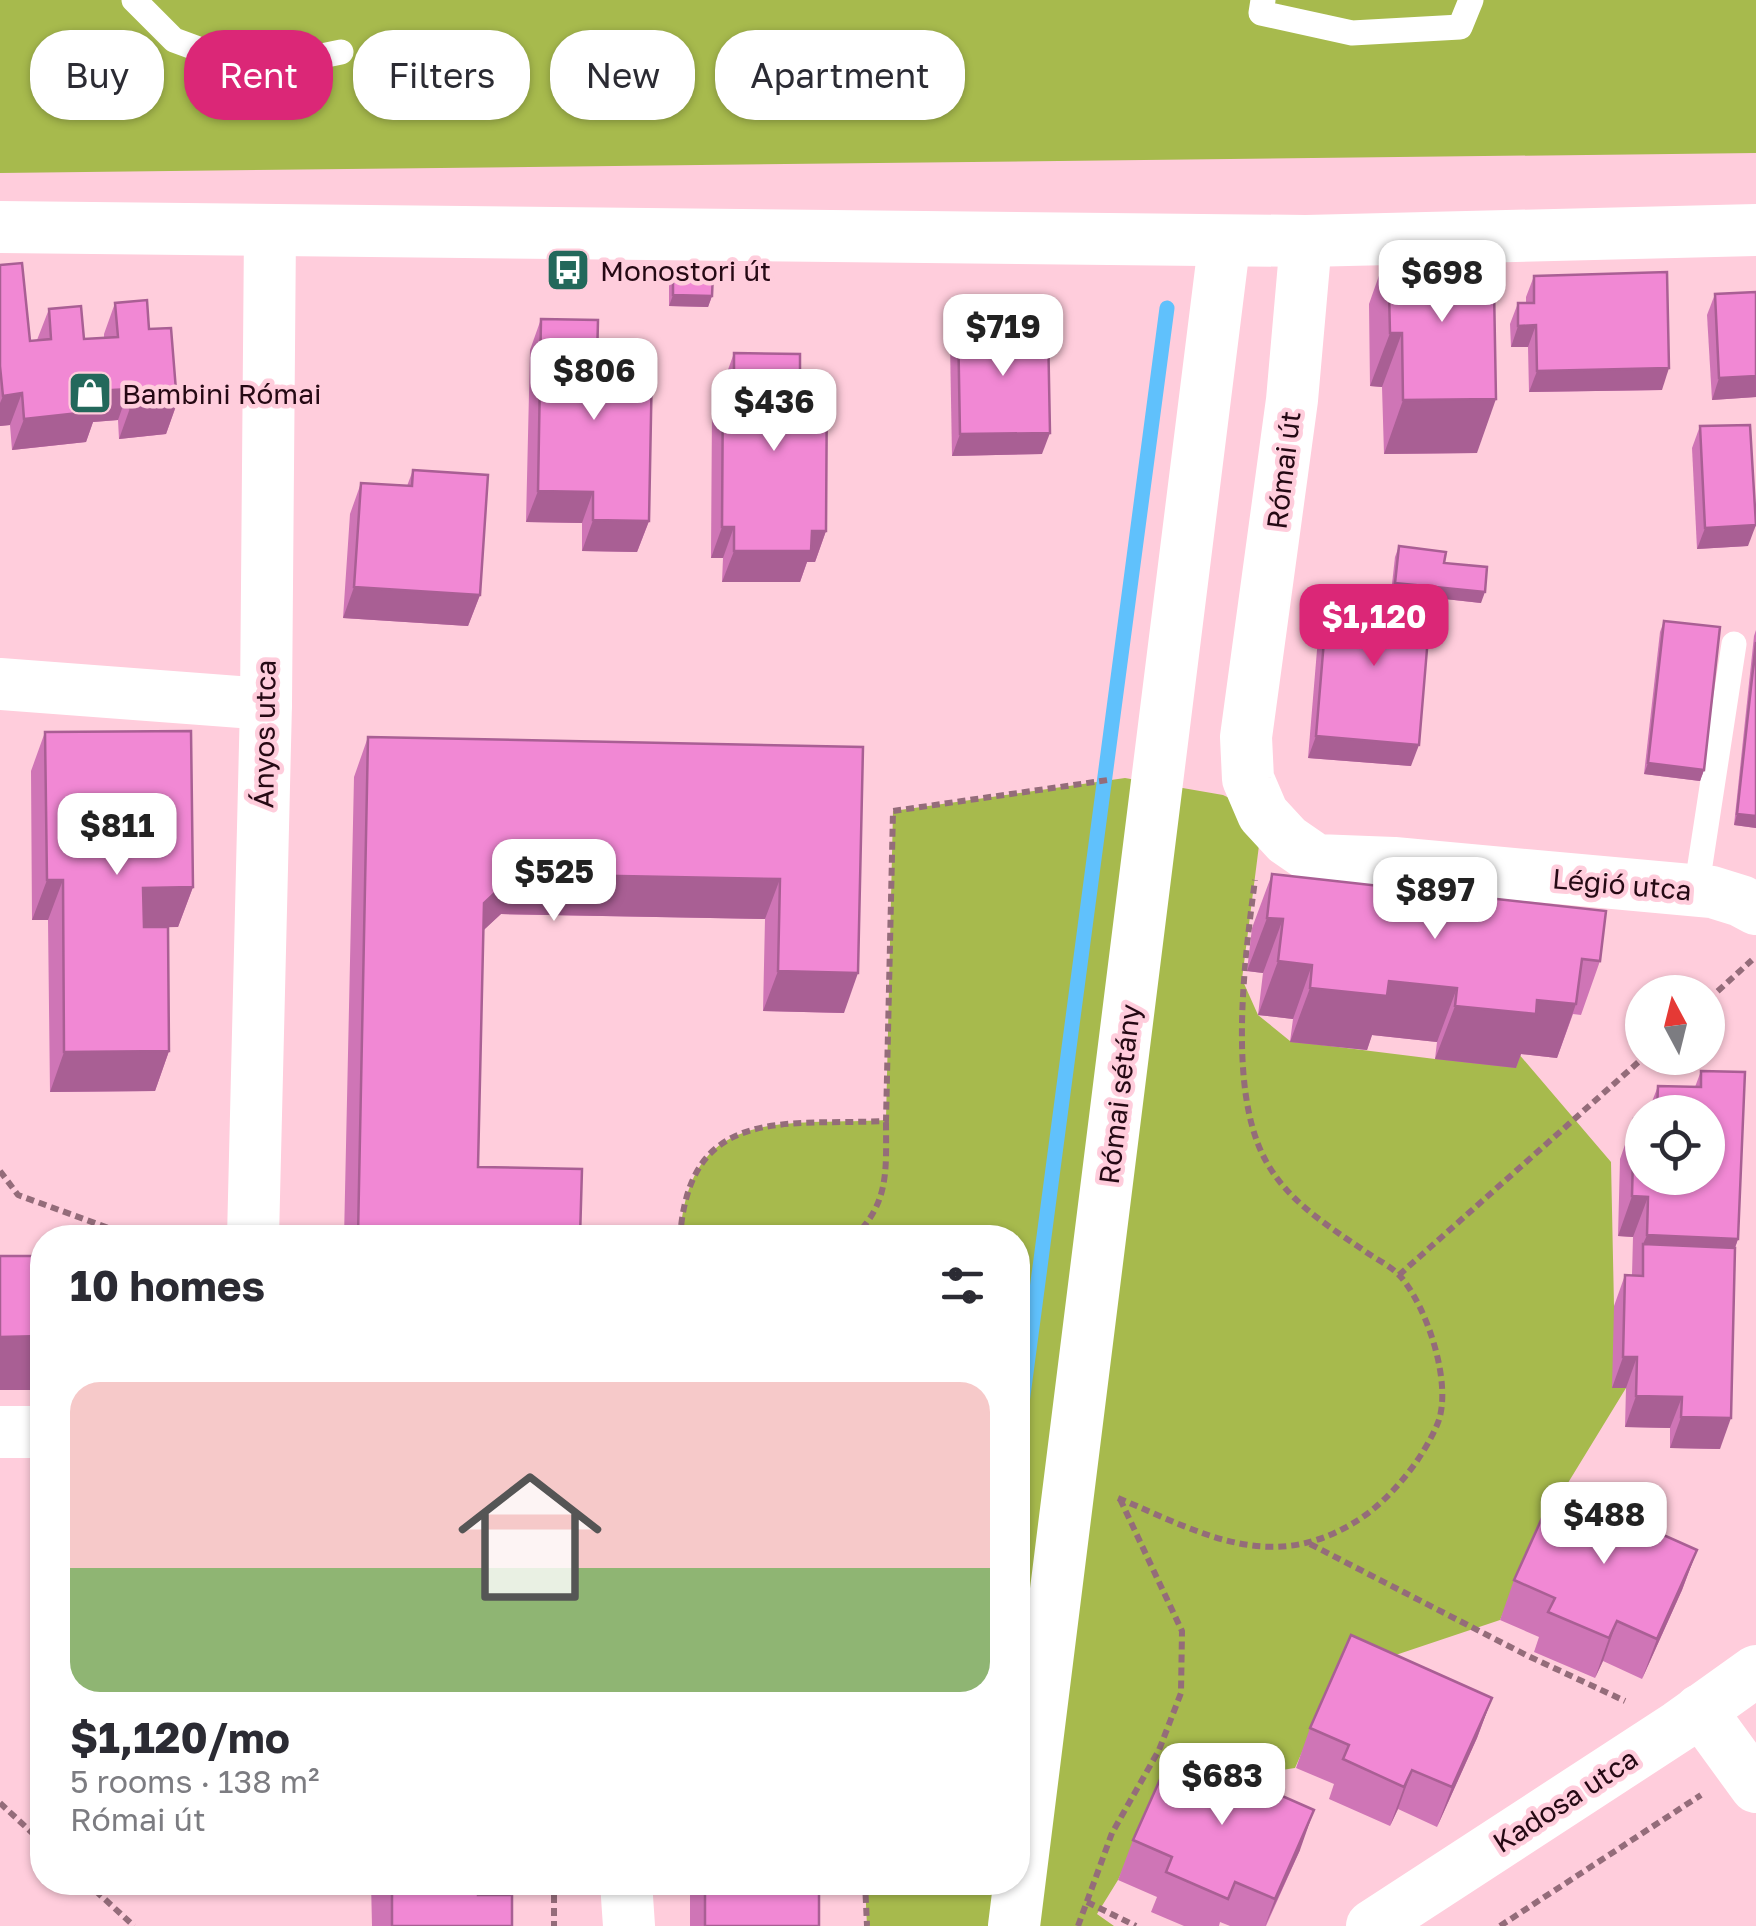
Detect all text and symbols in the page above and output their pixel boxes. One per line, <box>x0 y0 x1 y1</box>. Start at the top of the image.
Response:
chip: Buy <box>30 30 164 120</box>
chip: Rent <box>184 30 333 120</box>
chip: Filters <box>353 30 530 120</box>
chip: New <box>550 30 695 120</box>
chip: Apartment <box>715 30 965 120</box>
pin: $698 <box>1383 240 1501 325</box>
bus stop icon: Monostori út <box>545 247 591 293</box>
text: $698 <box>1401 253 1483 291</box>
place label: Monostori út <box>600 254 771 287</box>
pin: $719 <box>944 294 1062 379</box>
text: $719 <box>965 307 1041 345</box>
pin: $806 <box>535 338 653 423</box>
text: $806 <box>552 351 636 389</box>
pin: $436 <box>715 369 833 454</box>
shop icon: Bambini Római <box>67 370 113 416</box>
place label: Bambini Római <box>122 377 321 410</box>
text: $436 <box>733 382 815 420</box>
street label: Római út <box>1259 409 1307 531</box>
pin: $1,120 <box>1293 584 1455 669</box>
text: $1,120 <box>1322 597 1426 635</box>
street label: Ányos utca <box>246 660 282 808</box>
pin: $811 <box>58 793 176 878</box>
text: $811 <box>80 806 154 844</box>
pin: $525 <box>495 839 613 924</box>
text: $525 <box>514 852 594 890</box>
pin: $897 <box>1376 857 1494 942</box>
street label: Légió utca <box>1551 861 1693 907</box>
text: $897 <box>1395 870 1475 908</box>
north arrow <box>1625 975 1725 1075</box>
map controls <box>1625 975 1725 1195</box>
street label: Római sétány <box>1092 1002 1146 1186</box>
button: locate <box>1625 1095 1725 1195</box>
icon: filters <box>935 1258 990 1313</box>
text: 10 homes <box>70 1260 265 1310</box>
icon: home <box>440 1447 620 1627</box>
pin: $488 <box>1545 1482 1663 1567</box>
text: $488 <box>1563 1495 1645 1533</box>
text: $1,120/mo <box>70 1712 290 1762</box>
street label: Kadosa utca <box>1487 1741 1643 1859</box>
pin: $683 <box>1163 1743 1281 1828</box>
text: $683 <box>1181 1756 1263 1794</box>
text: 5 rooms · 138 m² <box>70 1762 320 1800</box>
text: Római út <box>70 1800 206 1838</box>

